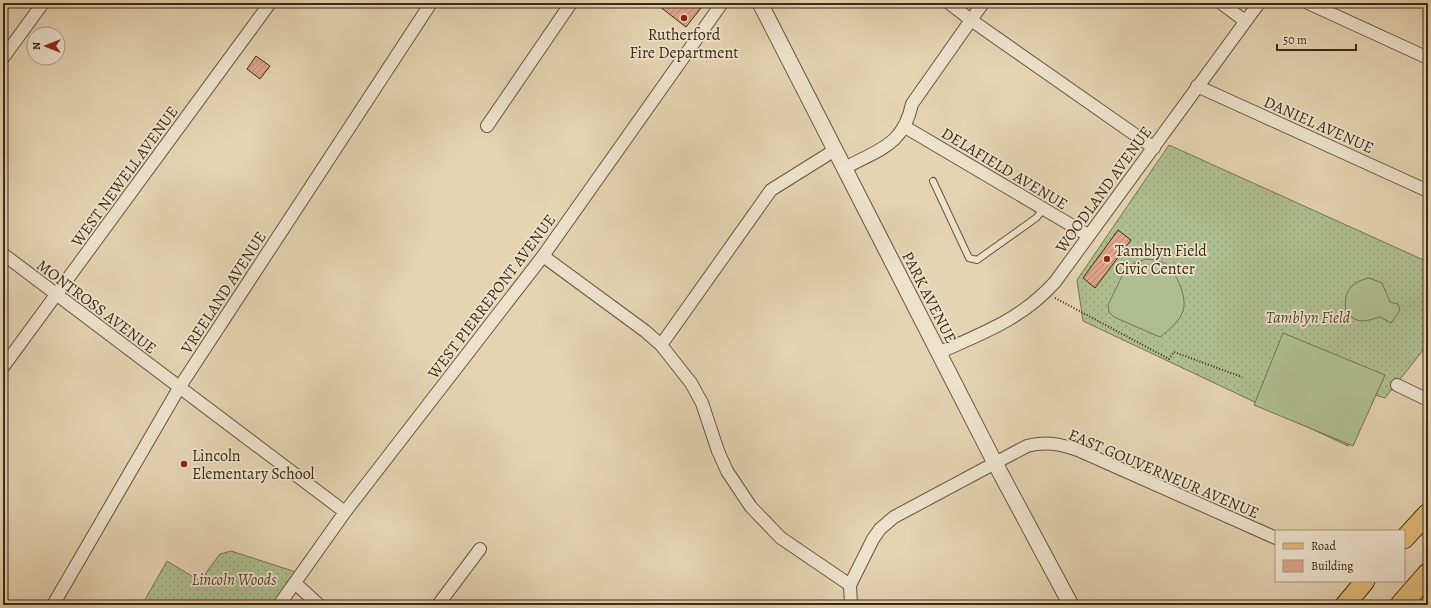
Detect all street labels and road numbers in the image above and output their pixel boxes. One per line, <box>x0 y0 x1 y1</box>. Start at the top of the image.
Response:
street label: DANIEL AVENUE <box>1260 91 1377 159</box>
street label: WEST NEWELL AVENUE <box>66 102 183 252</box>
street label: DELAFIELD AVENUE <box>937 122 1072 215</box>
street label: WOODLAND AVENUE <box>1050 122 1157 258</box>
street label: WEST PIERREPONT AVENUE <box>422 210 561 384</box>
street label: VREELAND AVENUE <box>175 227 272 359</box>
street label: PARK AVENUE <box>896 248 962 347</box>
street label: MONTROSS AVENUE <box>32 254 161 359</box>
street label: EAST GOUVERNEUR AVENUE <box>1065 424 1262 524</box>

